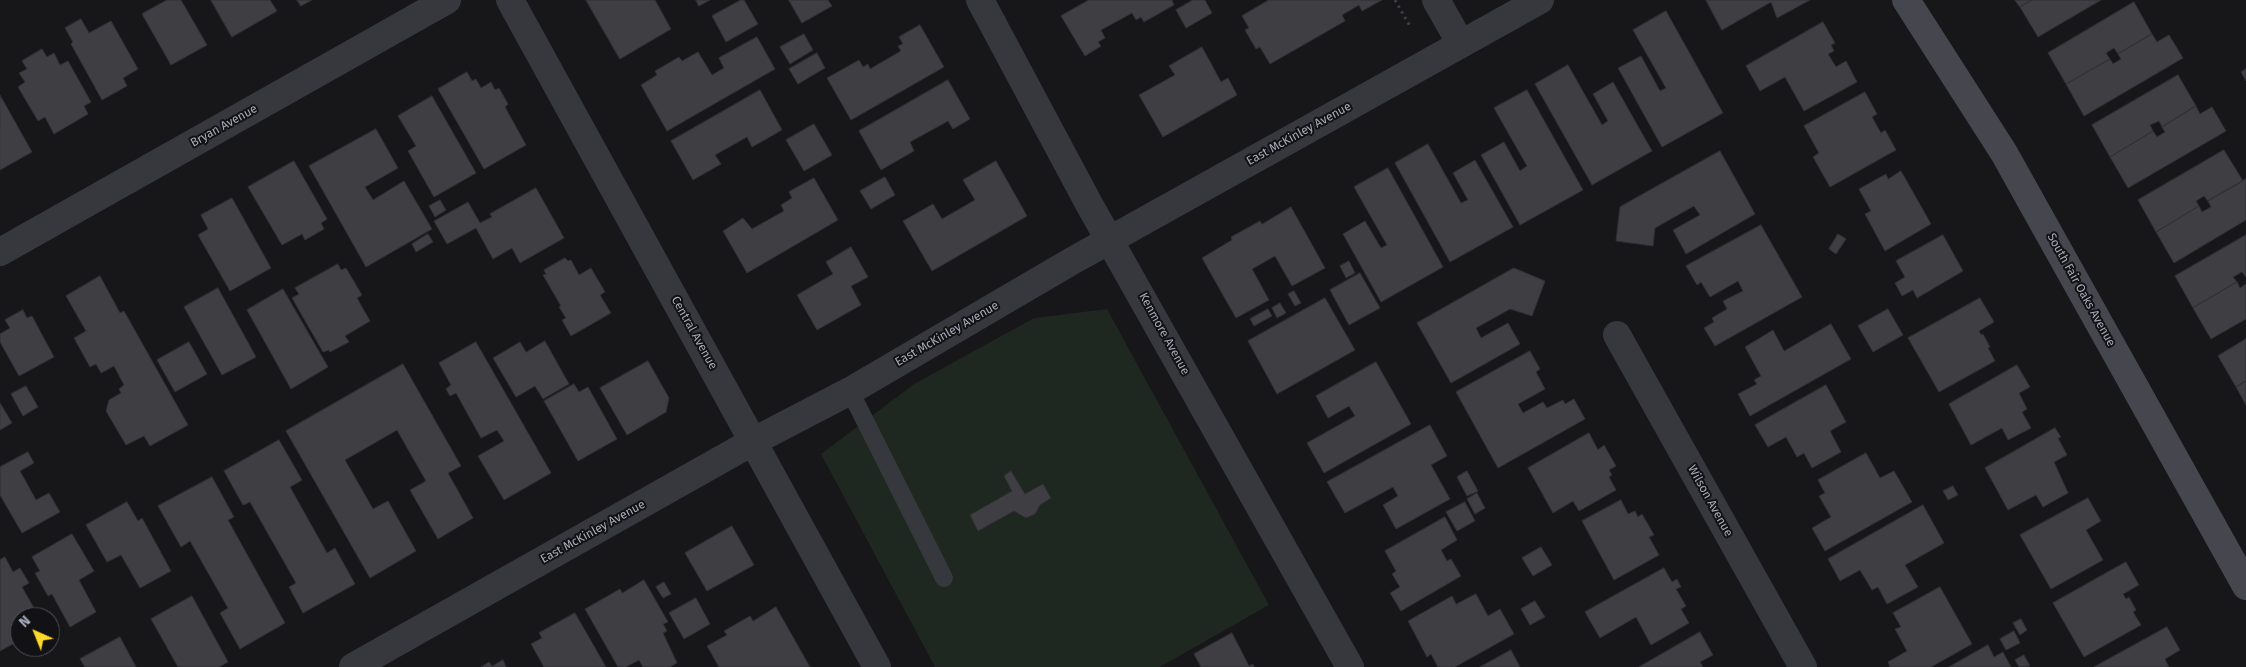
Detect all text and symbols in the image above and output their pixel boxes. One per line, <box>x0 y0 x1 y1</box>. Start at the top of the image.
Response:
street label: East McKinley Avenue <box>1244 99 1354 169</box>
street label: Bryan Avenue <box>188 102 260 150</box>
street label: South Fair Oaks Avenue <box>2044 231 2118 349</box>
street label: Kenmore Avenue <box>1136 290 1192 378</box>
street label: Central Avenue <box>668 294 720 372</box>
street label: East McKinley Avenue <box>893 298 1001 370</box>
street label: Wilson Avenue <box>1684 463 1736 539</box>
street label: East McKinley Avenue <box>538 497 648 567</box>
north arrow <box>10 607 60 657</box>
text: N <box>16 612 34 631</box>

